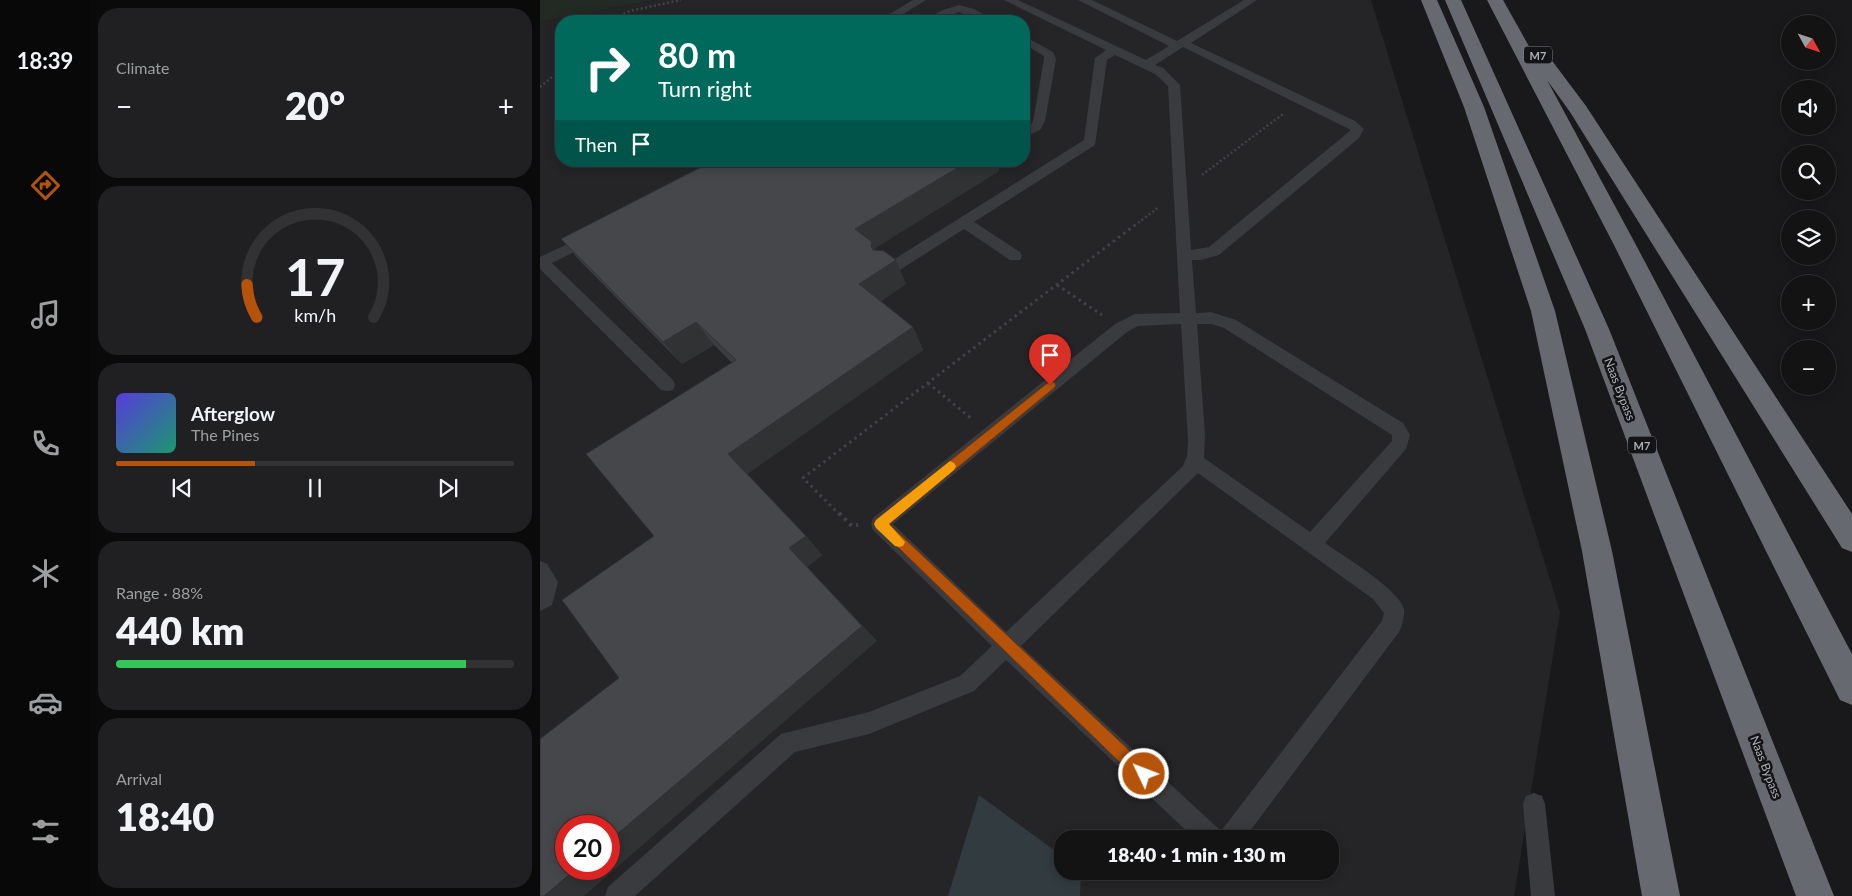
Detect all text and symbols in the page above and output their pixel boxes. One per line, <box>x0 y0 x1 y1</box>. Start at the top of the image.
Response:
north arrow <box>1781 15 1836 70</box>
map controls <box>1781 15 1836 395</box>
text: 80 m <box>658 33 736 75</box>
icon: right <box>575 35 640 100</box>
road number: M7 <box>1524 46 1552 64</box>
text: 18:39 <box>17 47 73 74</box>
text: Climate <box>116 58 169 77</box>
text: Turn right <box>658 75 752 102</box>
button: sound <box>1781 80 1836 135</box>
text: 20° <box>285 82 345 128</box>
text: − <box>116 89 132 123</box>
text: + <box>498 89 514 123</box>
icon: arrive <box>627 130 655 158</box>
text: Then <box>575 133 617 156</box>
button: search <box>1781 145 1836 200</box>
icon: directions <box>28 168 63 203</box>
button: layers <box>1781 210 1836 265</box>
text: 17 <box>285 245 345 307</box>
button: + <box>1781 275 1836 330</box>
icon: music <box>28 297 63 332</box>
text: km/h <box>294 304 336 326</box>
pin <box>1029 334 1071 385</box>
button: − <box>1781 340 1836 395</box>
icon: arrive <box>1036 341 1064 369</box>
street label: Naas Bypass <box>1601 355 1639 423</box>
text: Afterglow <box>191 402 275 425</box>
text: The Pines <box>191 425 260 444</box>
icon: phone <box>28 426 63 461</box>
road number: M7 <box>1628 436 1656 454</box>
icon: previous <box>168 474 196 502</box>
icon: pause <box>301 474 329 502</box>
icon: next <box>434 474 462 502</box>
icon: climate <box>28 556 63 591</box>
text: Range · 88% <box>116 583 203 602</box>
text: 440 km <box>116 607 244 653</box>
icon: car <box>28 685 63 720</box>
street label: Naas Bypass <box>1747 733 1785 801</box>
position arrow <box>1117 747 1169 799</box>
text: Arrival <box>116 769 162 788</box>
text: 18:40 <box>116 793 214 839</box>
icon: filters <box>28 814 63 849</box>
speed limit sign: 20 <box>555 815 620 880</box>
text: 18:40 · 1 min · 130 m <box>1107 843 1286 866</box>

